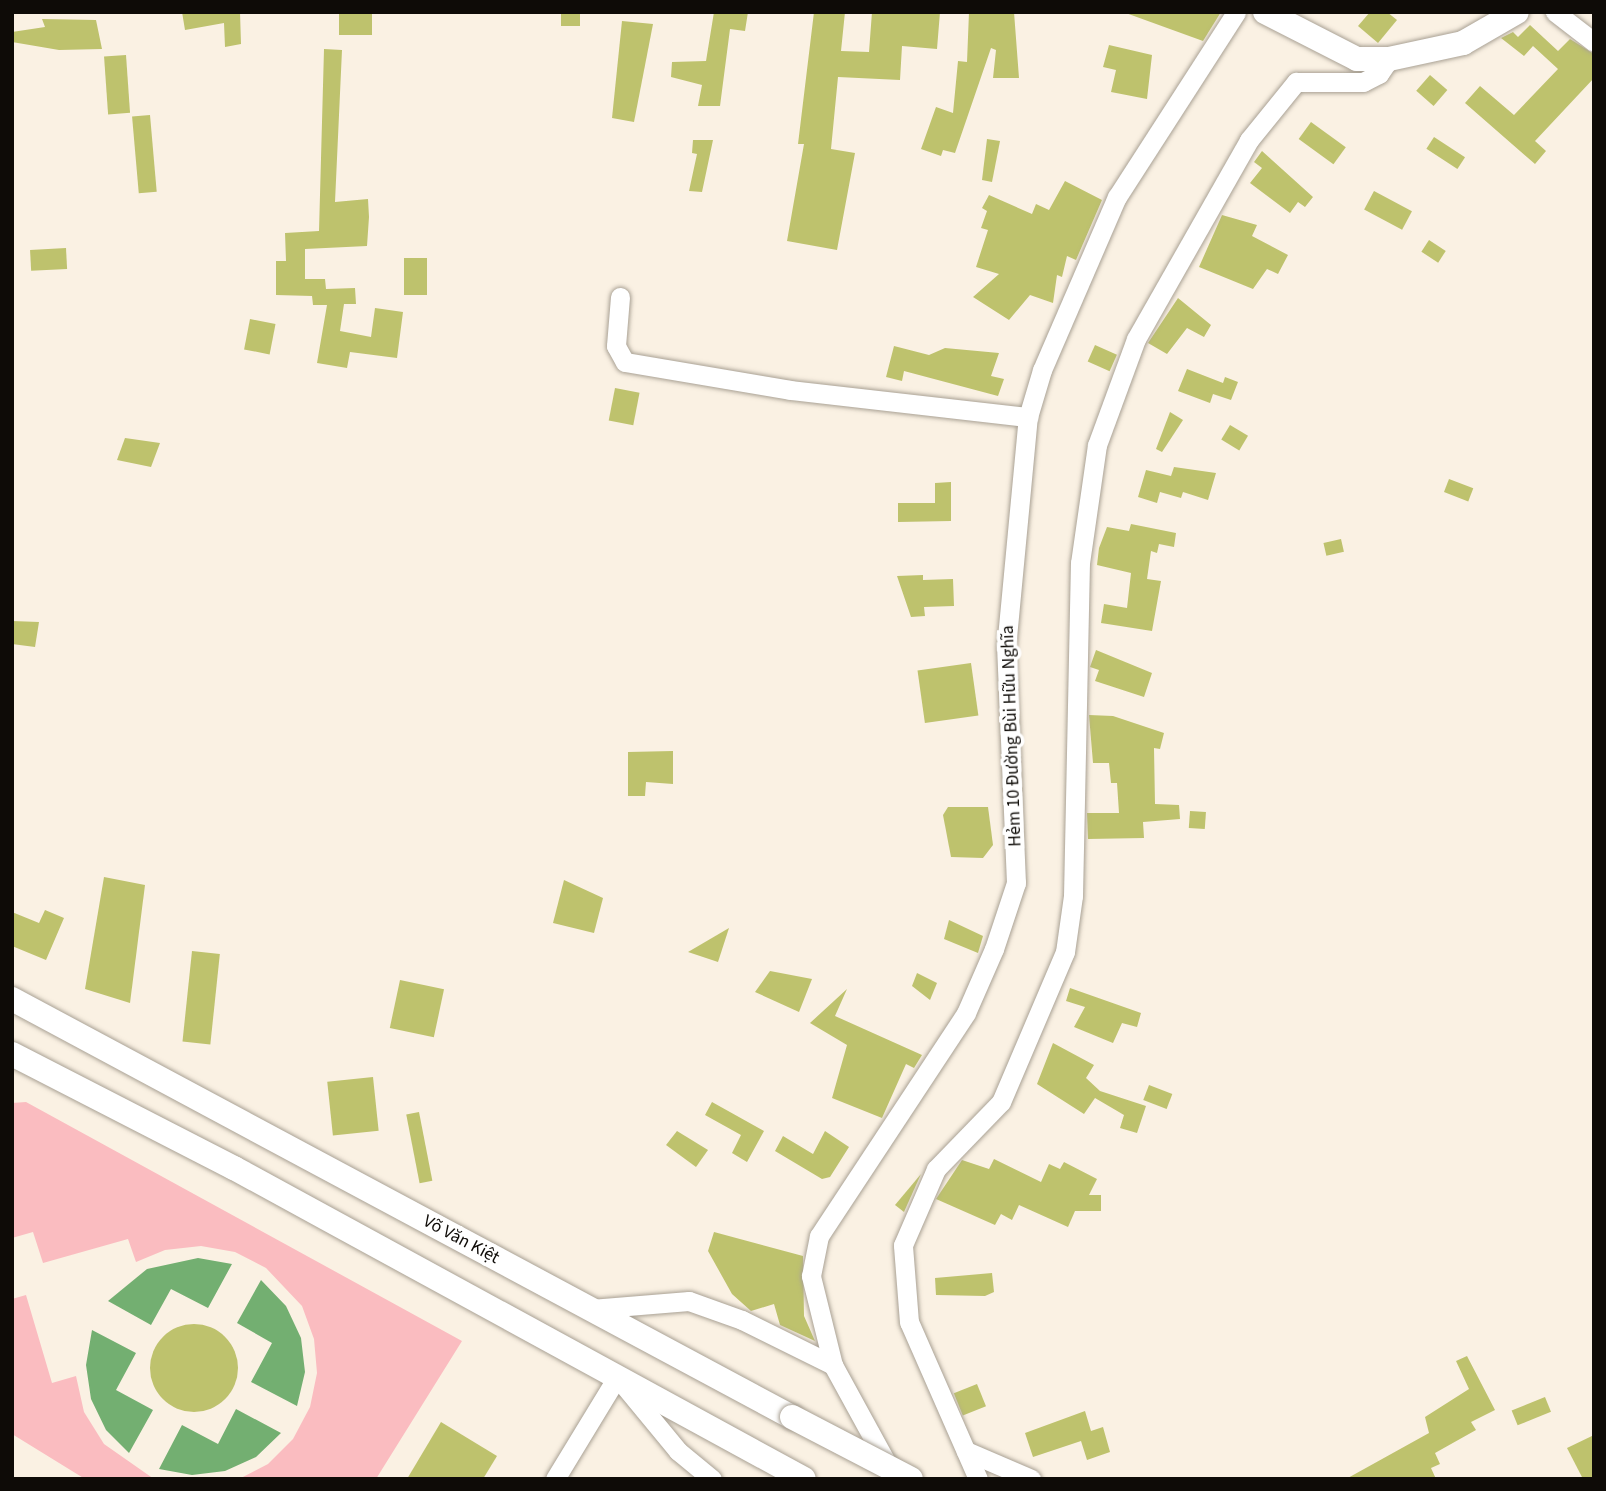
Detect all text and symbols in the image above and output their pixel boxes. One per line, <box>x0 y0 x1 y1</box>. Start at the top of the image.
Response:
street label: Hẻm 10 Đường Bùi Hữu Nghĩa <box>997 625 1027 847</box>
street label: Võ Văn Kiệt <box>419 1211 503 1269</box>

